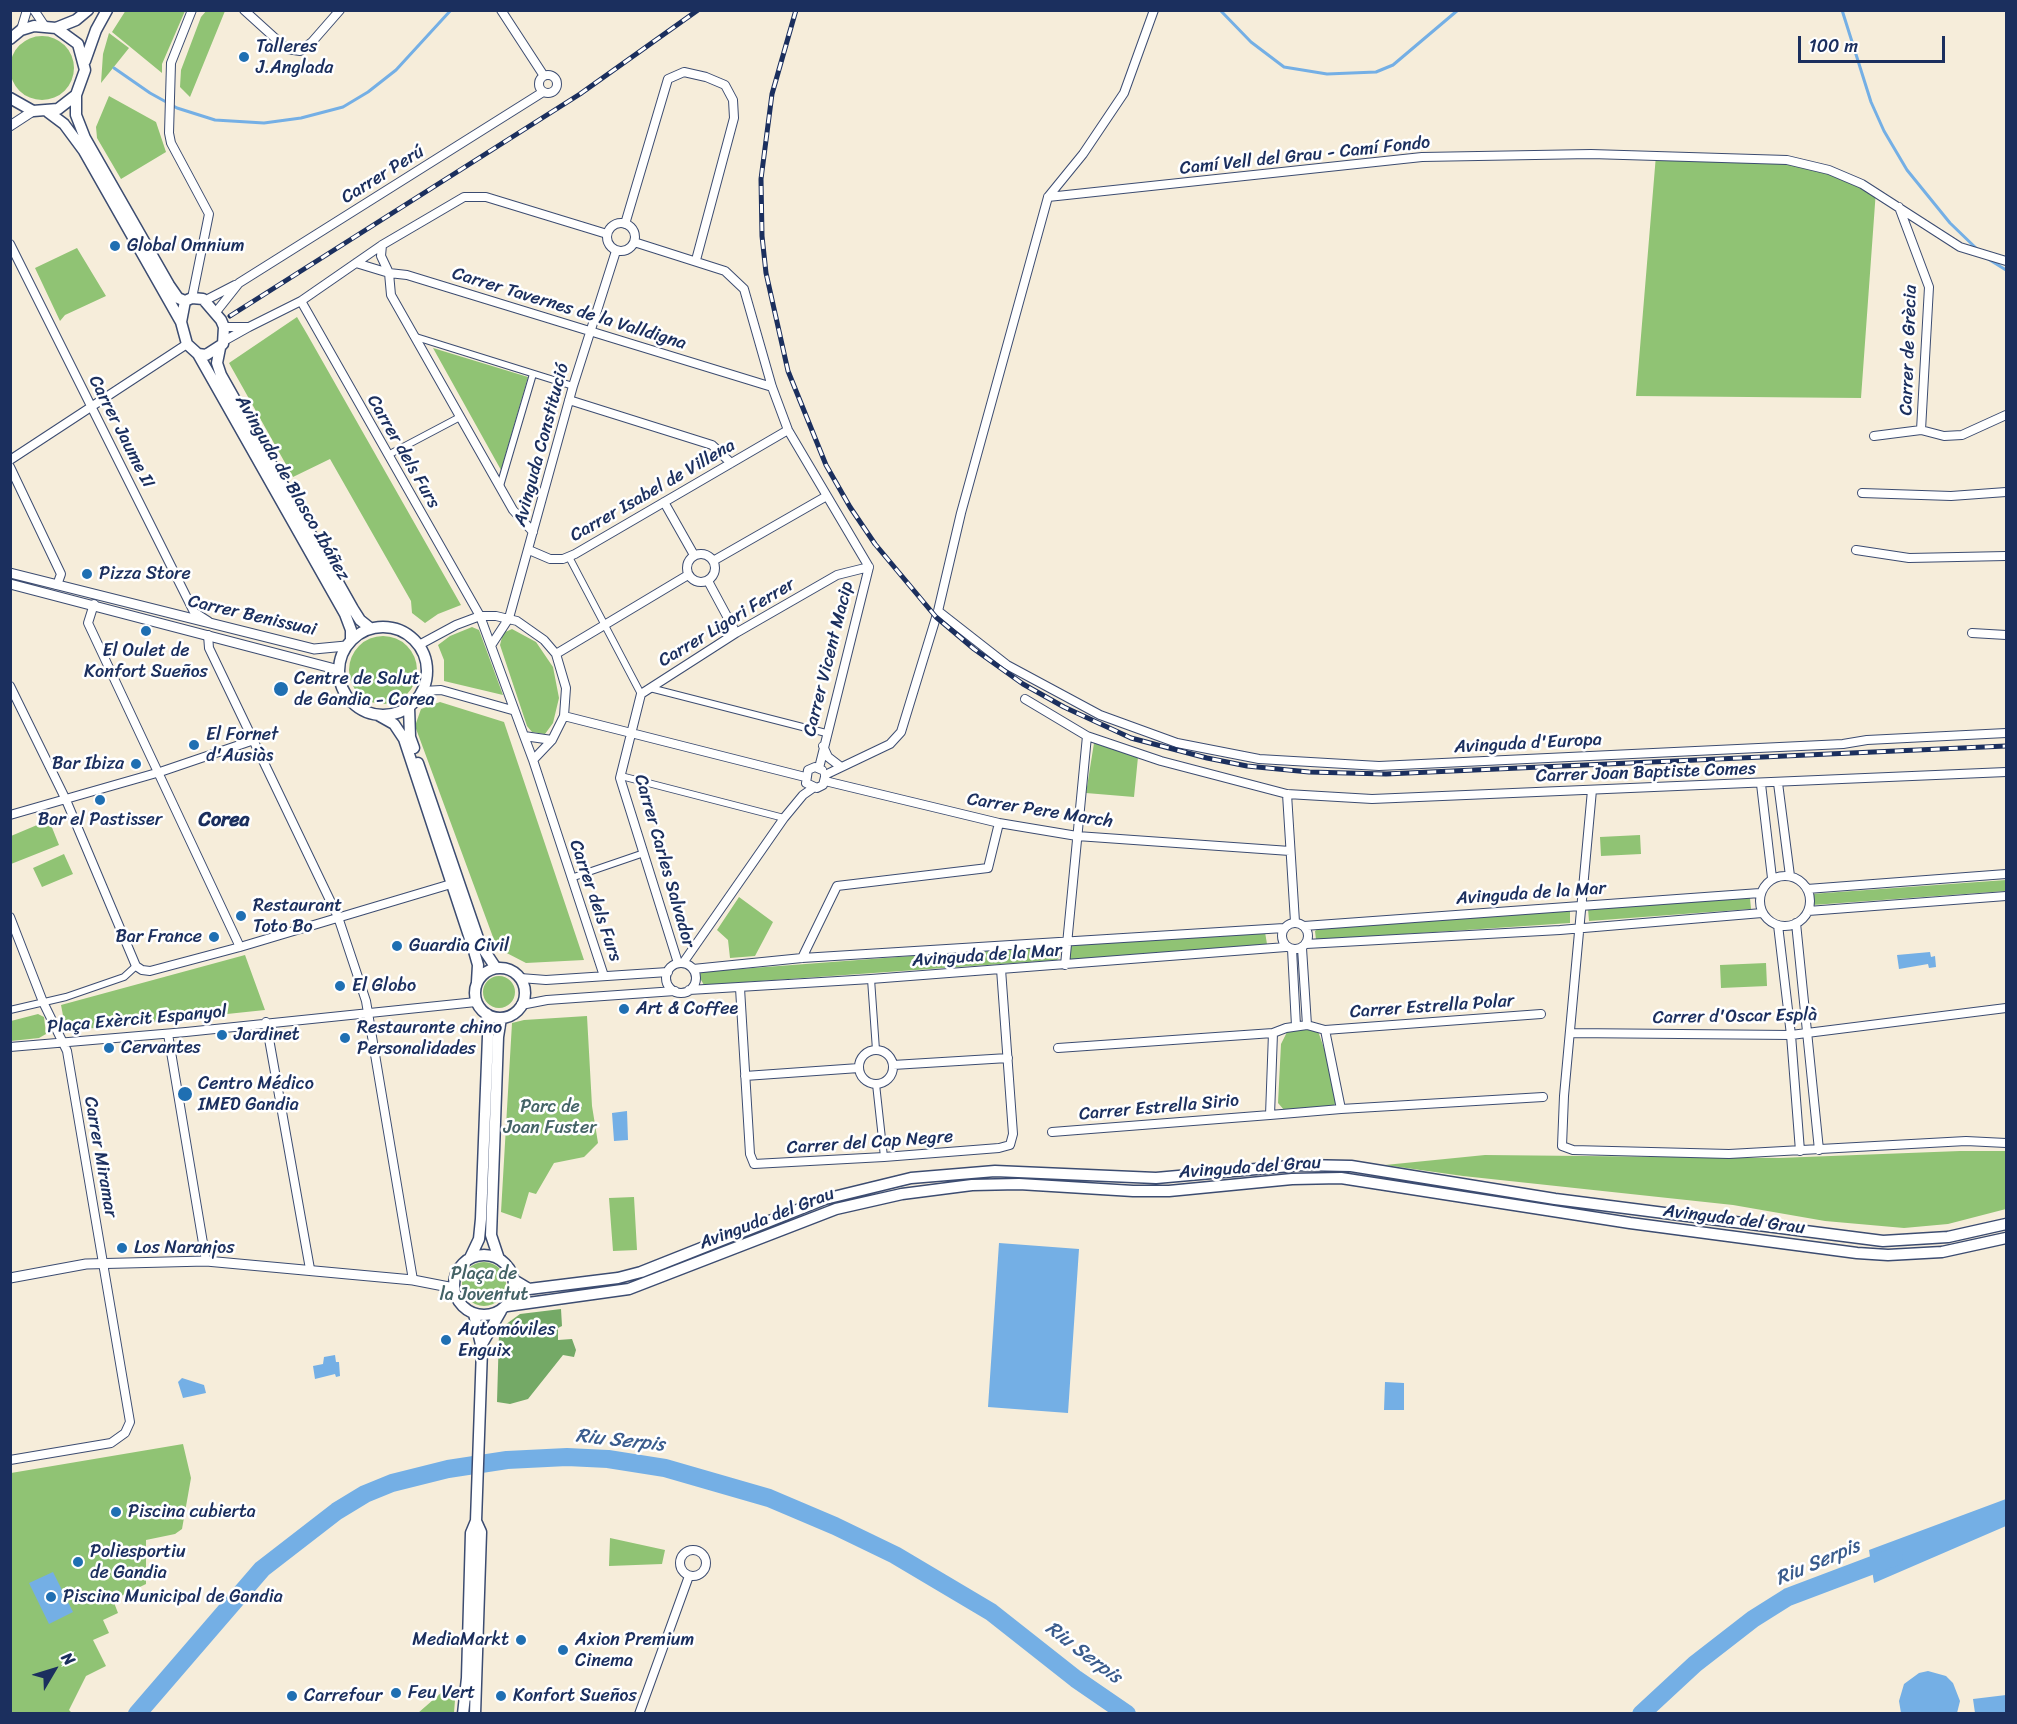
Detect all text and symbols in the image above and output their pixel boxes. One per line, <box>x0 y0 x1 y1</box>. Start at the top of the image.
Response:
scale bar <box>1801 24 1948 62</box>
text: 100 m <box>1809 30 1858 62</box>
place label: Talleres J.Anglada <box>256 36 333 78</box>
marker: Talleres J.Anglada <box>237 50 251 64</box>
street label: Camí Vell del Grau - Camí Fondo <box>1179 132 1431 180</box>
street label: Carrer Perú <box>338 141 428 209</box>
place label: Global Omnium <box>127 235 245 257</box>
marker: Global Omnium <box>108 239 122 253</box>
street label: Carrer Tavernes de la Valldigna <box>449 263 689 355</box>
street label: Carrer de Grècia <box>1896 284 1922 416</box>
street label: Avinguda Constitució <box>510 361 574 529</box>
street label: Carrer Jaume II <box>83 372 159 492</box>
street label: Carrer dels Furs <box>362 391 444 513</box>
street label: Avinguda de Blasco Ibáñez <box>230 392 354 584</box>
street label: Carrer Isabel de Villena <box>567 435 739 547</box>
place label: Pizza Store <box>99 563 191 585</box>
marker: Pizza Store <box>80 567 94 581</box>
street label: Carrer Ligori Ferrer <box>655 574 799 672</box>
street label: Carrer Vicent Macip <box>799 579 859 739</box>
street label: Carrer Benissuai <box>186 591 318 641</box>
marker: El Oulet de Konfort Sueños <box>139 624 153 638</box>
place label: El Oulet de Konfort Sueños <box>84 640 208 682</box>
place label: Centre de Salut de Gandia - Corea <box>294 668 435 710</box>
marker: Centre de Salut de Gandia - Corea <box>272 680 290 698</box>
place label: El Fornet d'Ausiàs <box>206 724 278 766</box>
street label: Avinguda d'Europa <box>1454 729 1602 759</box>
marker: El Fornet d'Ausiàs <box>187 738 201 752</box>
place label: Bar Ibiza <box>52 753 124 775</box>
marker: Bar Ibiza <box>129 757 143 771</box>
street label: Carrer Joan Baptiste Comes <box>1535 758 1757 788</box>
street label: Carrer Carles Salvador <box>629 772 699 950</box>
street label: Carrer Pere March <box>966 789 1114 833</box>
marker: Bar el Pastisser <box>93 793 107 807</box>
place label: Bar el Pastisser <box>38 809 162 831</box>
district label: Corea <box>198 809 250 833</box>
street label: Carrer dels Furs <box>564 837 626 965</box>
street label: Avinguda de la Mar <box>1455 878 1607 910</box>
place label: Restaurant Toto Bo <box>253 895 342 938</box>
marker: Restaurant Toto Bo <box>234 909 248 923</box>
place label: Bar France <box>115 926 202 948</box>
marker: Bar France <box>207 930 221 944</box>
place label: Guardia Civil <box>409 935 509 957</box>
marker: Guardia Civil <box>390 939 404 953</box>
street label: Avinguda de la Mar <box>911 940 1063 972</box>
place label: El Globo <box>352 975 416 997</box>
marker: El Globo <box>333 979 347 993</box>
street label: Carrer Estrella Polar <box>1349 990 1515 1024</box>
place label: Art & Coffee <box>636 998 738 1020</box>
street label: Plaça Exèrcit Espanyol <box>46 1001 228 1039</box>
marker: Art & Coffee <box>617 1002 631 1016</box>
street label: Carrer d'Oscar Esplà <box>1653 1005 1817 1029</box>
place label: Restaurante chino Personalidades <box>357 1017 502 1060</box>
place label: Jardinet <box>234 1024 300 1046</box>
marker: Jardinet <box>215 1028 229 1042</box>
marker: Restaurante chino Personalidades <box>338 1031 352 1045</box>
place label: Cervantes <box>121 1037 201 1059</box>
marker: Cervantes <box>102 1041 116 1055</box>
place label: Centro Médico IMED Gandia <box>198 1073 314 1116</box>
marker: Centro Médico IMED Gandia <box>176 1085 194 1103</box>
street label: Carrer Estrella Sirio <box>1078 1090 1240 1126</box>
street label: Carrer Miramar <box>79 1095 121 1219</box>
park label: Parc de Joan Fuster <box>503 1096 597 1138</box>
street label: Carrer del Cap Negre <box>786 1126 954 1160</box>
street label: Avinguda del Grau <box>1178 1152 1322 1184</box>
street label: Avinguda del Grau <box>697 1183 837 1255</box>
street label: Avinguda del Grau <box>1662 1201 1806 1239</box>
place label: Los Naranjos <box>134 1237 234 1259</box>
marker: Los Naranjos <box>115 1241 129 1255</box>
park label: Plaça de la Joventut <box>440 1263 528 1306</box>
place label: Automóviles Enguix <box>458 1319 555 1362</box>
marker: Automóviles Enguix <box>439 1333 453 1347</box>
water label: Riu Serpis <box>575 1424 665 1458</box>
place label: Piscina cubierta <box>128 1501 256 1523</box>
marker: Piscina cubierta <box>109 1505 123 1519</box>
water label: Riu Serpis <box>1772 1535 1864 1591</box>
place label: Poliesportiu de Gandia <box>90 1541 186 1584</box>
marker: Poliesportiu de Gandia <box>71 1555 85 1569</box>
place label: Piscina Municipal de Gandia <box>63 1586 283 1608</box>
marker: Piscina Municipal de Gandia <box>44 1590 58 1604</box>
water label: Riu Serpis <box>1040 1617 1126 1689</box>
place label: MediaMarkt <box>412 1629 509 1651</box>
place label: Axion Premium Cinema <box>575 1629 694 1672</box>
marker: MediaMarkt <box>514 1633 528 1647</box>
north arrow <box>24 1640 84 1700</box>
marker: Axion Premium Cinema <box>556 1643 570 1657</box>
text: N <box>54 1645 83 1672</box>
place label: Feu Vert <box>408 1682 475 1704</box>
place label: Carrefour <box>304 1685 382 1707</box>
place label: Konfort Sueños <box>513 1685 637 1707</box>
marker: Feu Vert <box>389 1686 403 1700</box>
marker: Carrefour <box>285 1689 299 1703</box>
marker: Konfort Sueños <box>494 1689 508 1703</box>

